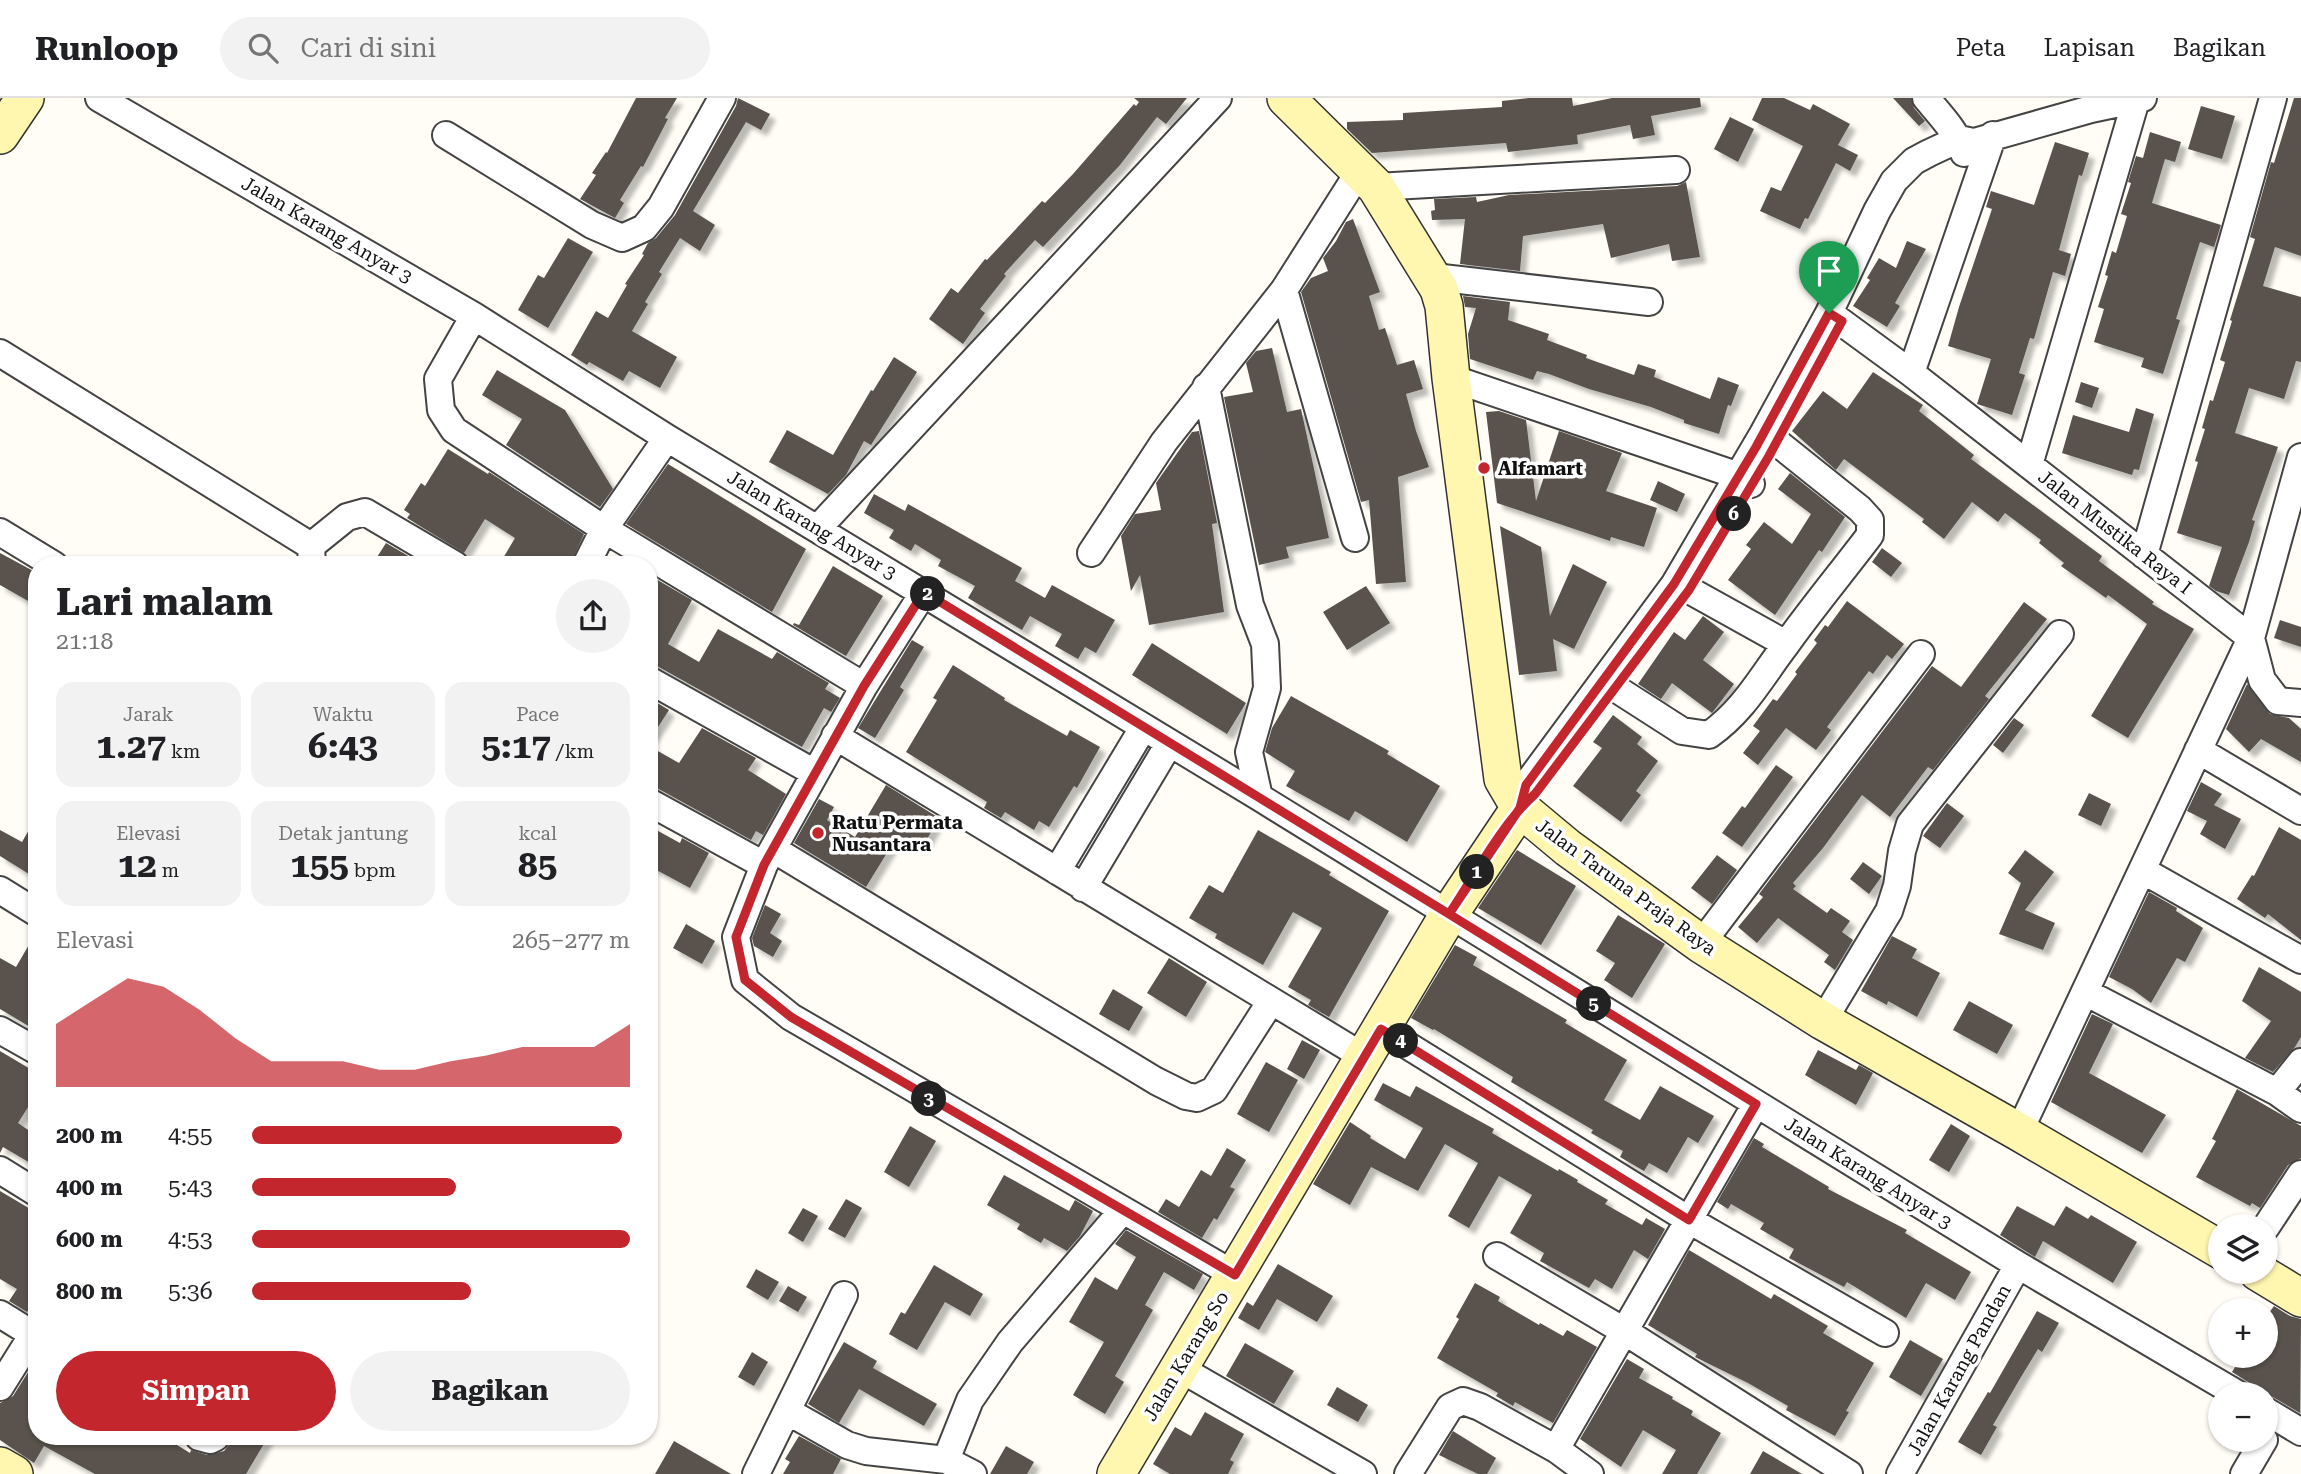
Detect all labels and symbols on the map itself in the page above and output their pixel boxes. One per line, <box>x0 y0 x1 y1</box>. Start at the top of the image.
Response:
street label: Jalan Karang Anyar 3 <box>238 172 416 288</box>
pin <box>1799 241 1859 313</box>
place label: Alfamart <box>1498 457 1583 480</box>
marker: Alfamart <box>1476 460 1492 476</box>
street label: Jalan Karang Anyar 3 <box>723 465 901 585</box>
street label: Jalan Mustika Raya I <box>2034 465 2196 599</box>
pin: 6 <box>1716 496 1752 532</box>
pin: 2 <box>911 576 946 612</box>
place label: Ratu Permata Nusantara <box>832 811 963 856</box>
street label: Jalan Taruna Praja Raya <box>1531 814 1721 961</box>
marker: Ratu Permata Nusantara <box>810 825 826 841</box>
pin: 1 <box>1460 854 1494 890</box>
pin: 5 <box>1576 986 1612 1021</box>
pin: 4 <box>1384 1024 1418 1058</box>
pin: 3 <box>912 1082 946 1116</box>
street label: Jalan Karang Anyar 3 <box>1780 1112 1956 1234</box>
street label: Jalan Karang Pandan <box>1902 1280 2016 1460</box>
street label: Jalan Karang So <box>1138 1287 1234 1425</box>

